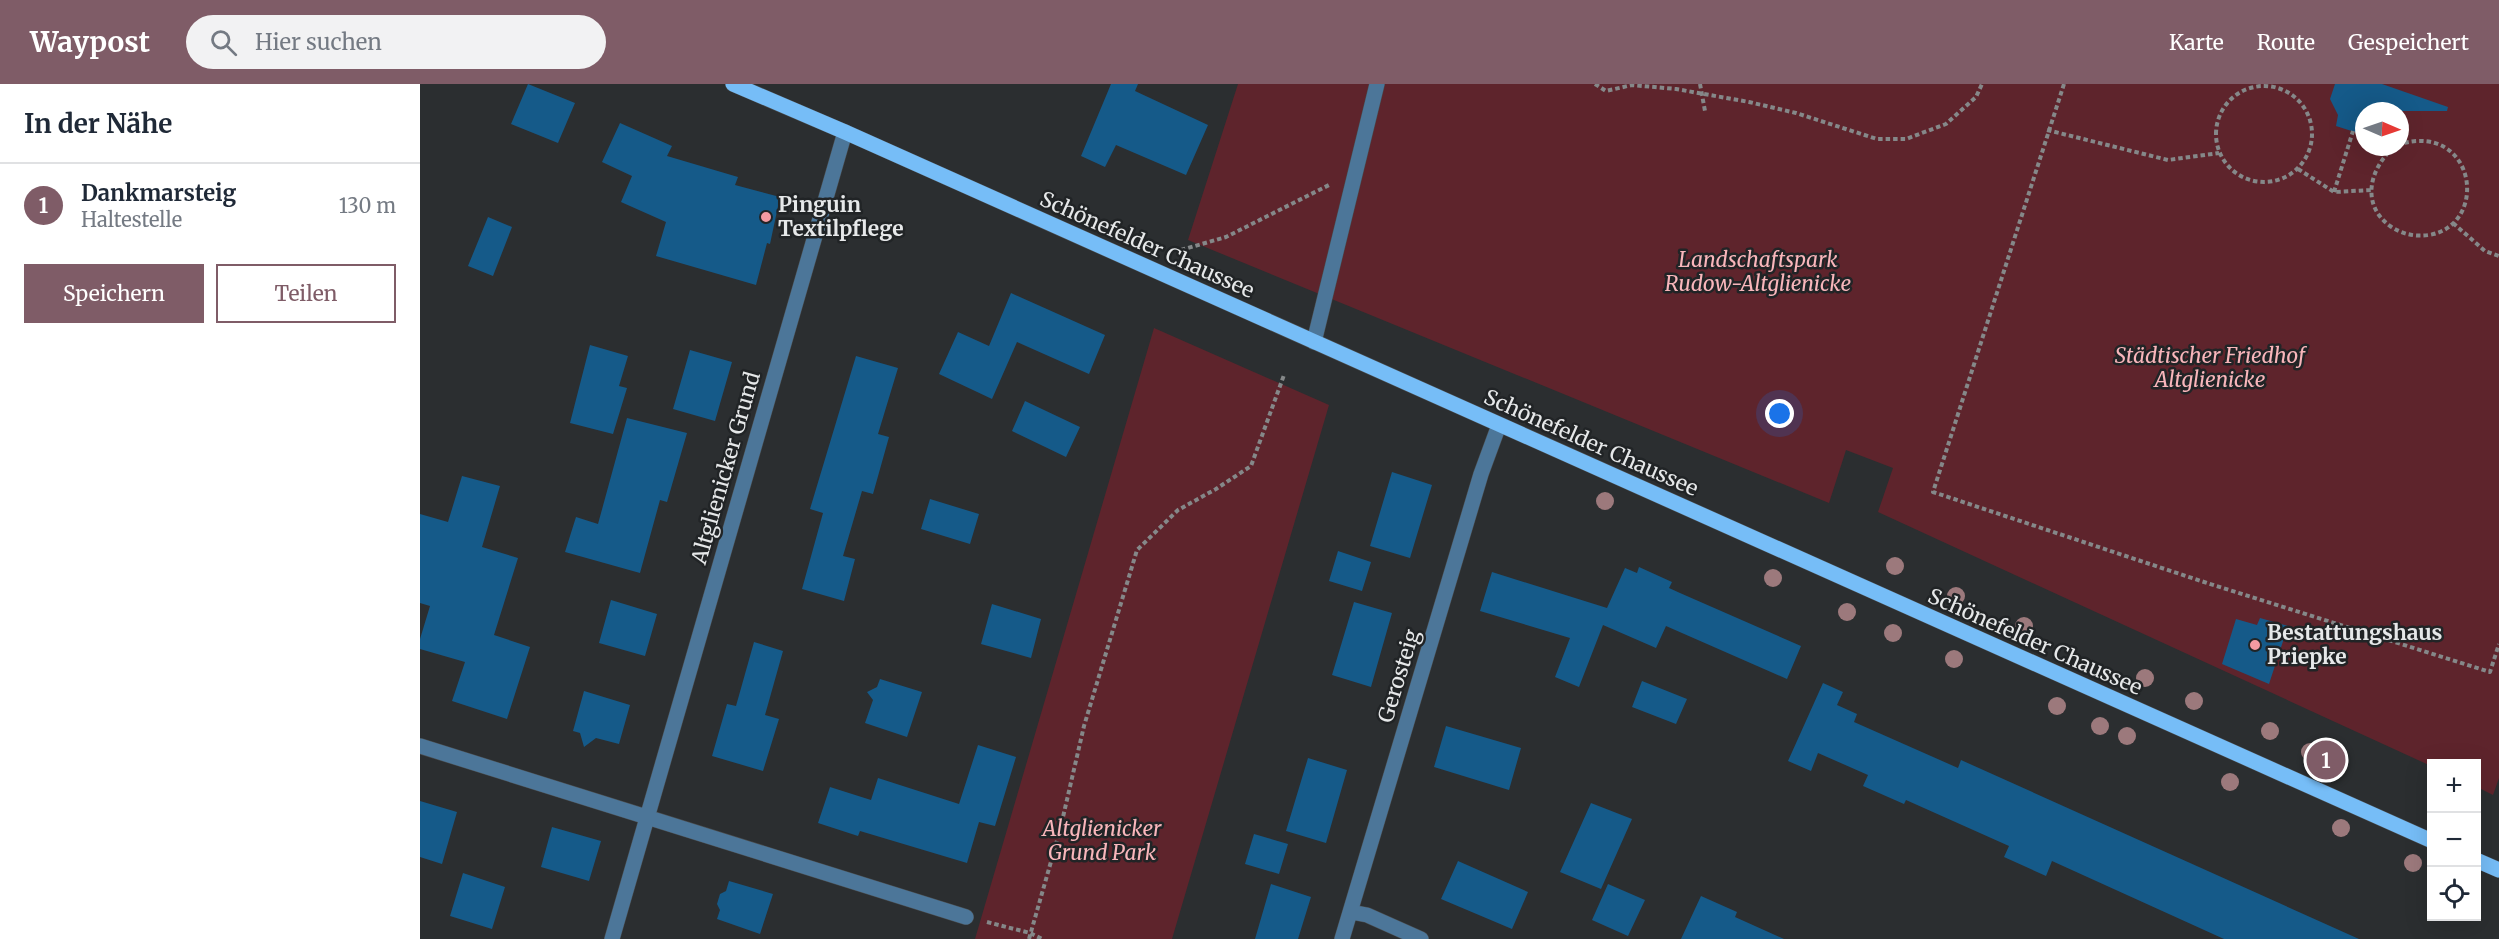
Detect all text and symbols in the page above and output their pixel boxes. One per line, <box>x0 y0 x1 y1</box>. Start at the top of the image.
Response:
search box <box>186 15 606 69</box>
text: Waypost <box>30 24 150 60</box>
icon: search <box>207 26 240 59</box>
text: Hier suchen <box>255 28 382 56</box>
text: Karte <box>2169 29 2224 56</box>
text: Route <box>2257 29 2315 56</box>
text: Gespeichert <box>2348 29 2469 56</box>
north arrow <box>2355 102 2409 156</box>
text: In der Nähe <box>24 107 172 140</box>
text: Dankmarsteig <box>81 179 236 207</box>
street label: Schönefelder Chaussee <box>1036 185 1259 304</box>
place label: Pinguin Textilpflege <box>778 191 904 242</box>
text: 1 <box>39 193 48 218</box>
text: 130 m <box>339 193 396 218</box>
text: Haltestelle <box>81 207 182 232</box>
marker: Pinguin Textilpflege <box>759 210 773 224</box>
park label: Landschaftspark Rudow-Altglienicke <box>1665 246 1851 297</box>
button: Speichern <box>24 264 204 323</box>
button: Teilen <box>216 264 396 323</box>
park label: Städtischer Friedhof Altglienicke <box>2115 342 2308 393</box>
street label: Altglienicker Grund <box>685 368 766 568</box>
street label: Schönefelder Chaussee <box>1480 383 1703 502</box>
your location <box>1765 399 1794 428</box>
street label: Schönefelder Chaussee <box>1924 582 2147 701</box>
place label: Bestattungshaus Priepke <box>2267 619 2443 670</box>
street label: Gerosteig <box>1372 626 1426 726</box>
marker: Bestattungshaus Priepke <box>2248 638 2262 652</box>
pin: 1 <box>2306 738 2346 782</box>
map controls <box>2427 759 2481 921</box>
button: + <box>2427 759 2481 813</box>
button: − <box>2427 813 2481 867</box>
park label: Altglienicker Grund Park <box>1041 815 1162 866</box>
button: locate <box>2427 867 2481 921</box>

